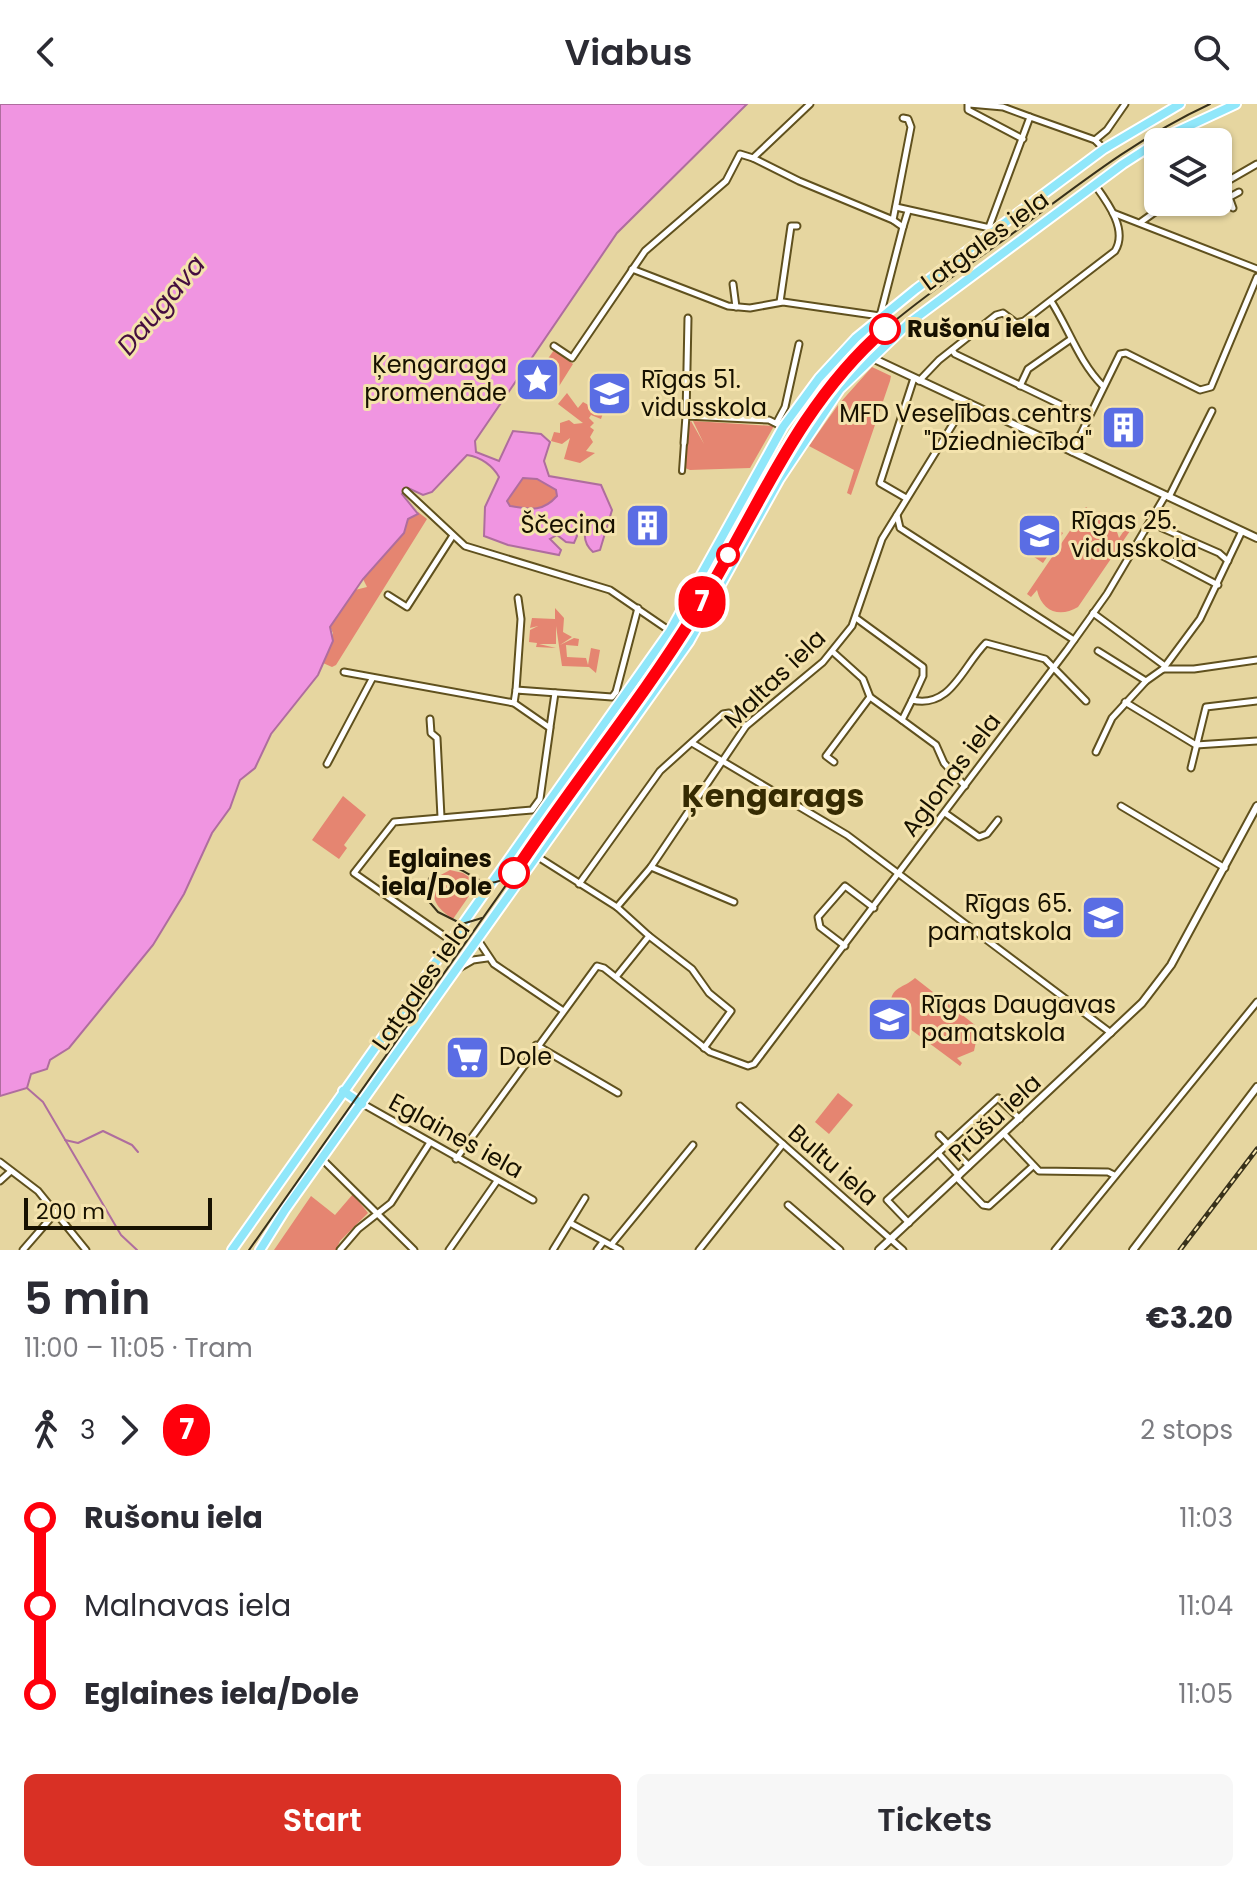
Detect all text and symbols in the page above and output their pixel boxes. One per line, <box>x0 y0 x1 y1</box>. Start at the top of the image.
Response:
text: Viabus <box>565 27 692 78</box>
icon: back <box>24 30 68 74</box>
icon: search <box>1189 30 1233 74</box>
map controls <box>1144 128 1232 216</box>
button: layers <box>1144 128 1232 216</box>
street label: Latgales iela <box>914 183 1055 298</box>
water label: Daugava <box>109 247 213 363</box>
place label: Rušonu iela <box>907 312 1050 345</box>
marker: Rušonu iela <box>870 314 900 344</box>
place label: Ķengaraga promenāde <box>364 348 507 409</box>
place icon: Ķengaraga promenāde <box>514 355 562 403</box>
place label: Rīgas 51. vidusskola <box>641 363 767 424</box>
school or university icon: Rīgas 51. vidusskola <box>586 370 634 418</box>
place label: MFD Veselības centrs "Dziedniecība" <box>839 397 1092 458</box>
building icon: MFD Veselības centrs "Dziedniecība" <box>1099 404 1147 452</box>
building icon: Ščecina <box>623 501 671 549</box>
place label: Rīgas 25. vidusskola <box>1071 504 1197 565</box>
place label: Ščecina <box>520 508 616 541</box>
school or university icon: Rīgas 25. vidusskola <box>1016 511 1064 559</box>
unlabelled marker <box>717 544 739 566</box>
line badge: 7 <box>676 576 728 628</box>
text: 7 <box>695 582 709 621</box>
street label: Maltas iela <box>717 622 833 736</box>
street label: Aglonas iela <box>893 706 1008 843</box>
district label: Ķengarags <box>682 773 864 818</box>
place label: Eglaines iela/Dole <box>381 842 492 903</box>
marker: Eglaines iela/Dole <box>499 858 529 888</box>
place label: Rīgas 65. pamatskola <box>927 887 1072 948</box>
school or university icon: Rīgas 65. pamatskola <box>1079 894 1127 942</box>
street label: Latgales iela <box>364 915 477 1057</box>
place label: Rīgas Daugavas pamatskola <box>921 988 1116 1049</box>
school or university icon: Rīgas Daugavas pamatskola <box>866 995 914 1043</box>
supermarket icon: Dole <box>444 1033 492 1081</box>
place label: Dole <box>499 1040 552 1073</box>
street label: Prūšu iela <box>941 1066 1048 1169</box>
street label: Eglaines iela <box>383 1085 529 1186</box>
street label: Bultu iela <box>781 1116 885 1213</box>
scale bar <box>24 1194 212 1230</box>
text: 200 m <box>36 1196 105 1227</box>
text: 5 min <box>24 1268 150 1329</box>
text: €3.20 <box>1146 1296 1233 1339</box>
text: 11:00 – 11:05 · Tram <box>24 1330 253 1366</box>
icon: walk <box>24 1408 68 1452</box>
icon: forward <box>107 1408 151 1452</box>
text: 7 <box>179 1410 194 1449</box>
text: 3 <box>80 1412 95 1448</box>
text: 2 stops <box>1140 1412 1233 1448</box>
text: Rušonu iela <box>84 1496 263 1539</box>
text: 11:03 <box>1179 1500 1233 1536</box>
text: Malnavas iela <box>84 1584 291 1627</box>
text: 11:04 <box>1178 1588 1233 1624</box>
text: Eglaines iela/Dole <box>84 1672 359 1715</box>
text: 11:05 <box>1178 1676 1233 1712</box>
button: Start <box>24 1774 621 1866</box>
button: Tickets <box>637 1774 1233 1866</box>

